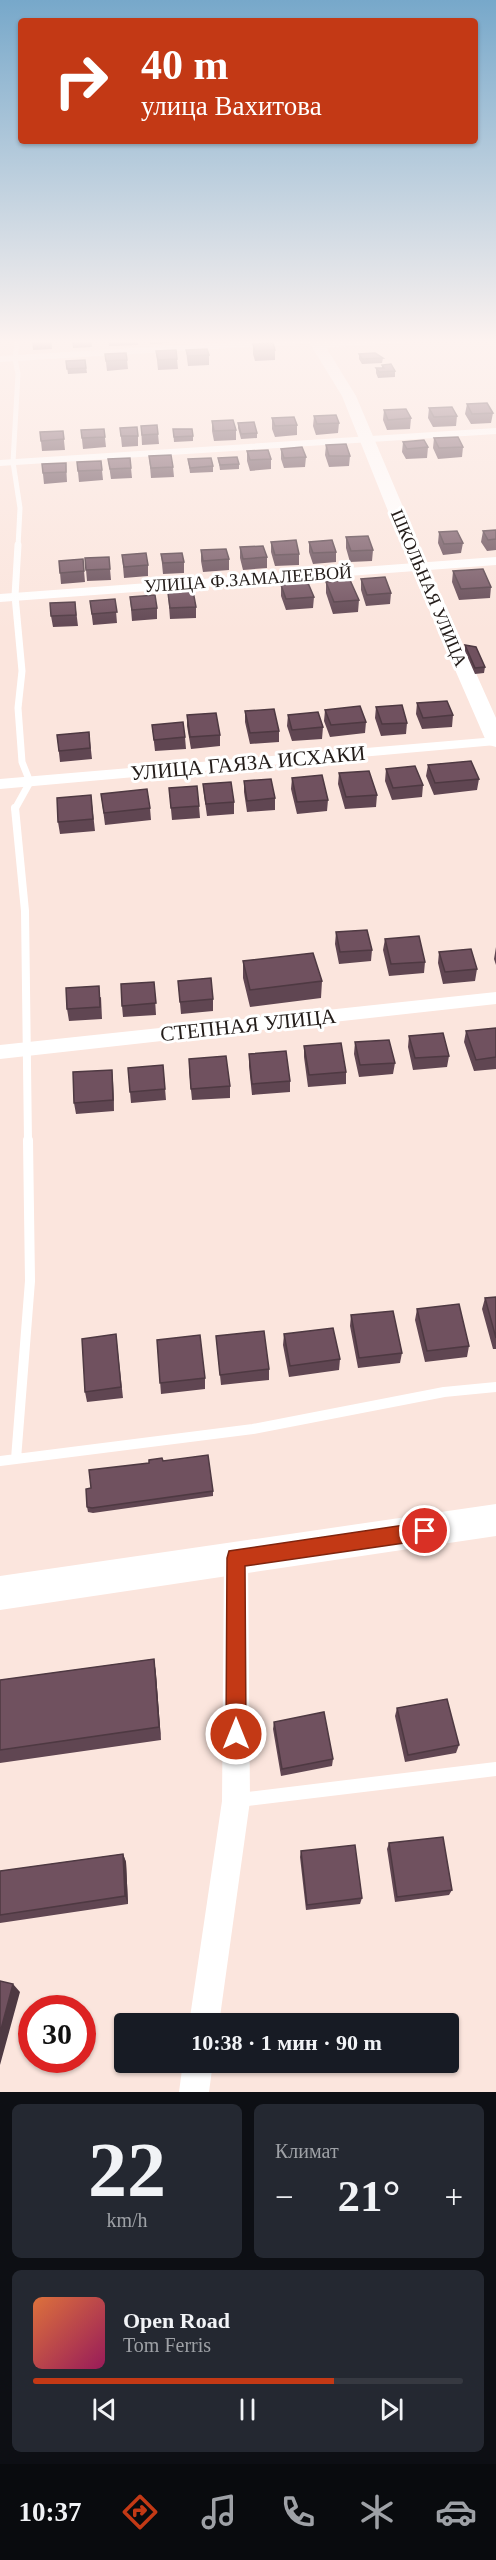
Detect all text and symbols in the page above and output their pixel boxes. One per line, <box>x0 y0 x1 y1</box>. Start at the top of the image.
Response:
icon: right <box>42 42 120 120</box>
text: 40 m <box>141 42 229 88</box>
text: улица Вахитова <box>141 91 322 121</box>
street label: ШКОЛЬНАЯ УЛИЦА <box>387 506 471 670</box>
street label: УЛИЦА Ф.ЗАМАЛЕЕВОЙ <box>143 562 353 596</box>
street label: УЛИЦА ГАЯЗА ИСХАКИ <box>130 741 366 785</box>
street label: СТЕПНАЯ УЛИЦА <box>159 1004 338 1046</box>
pin <box>399 1505 450 1556</box>
icon: arrive <box>408 1514 441 1547</box>
position arrow <box>204 1702 268 1766</box>
speed limit sign: 30 <box>18 1995 96 2073</box>
text: 10:38 · 1 мин · 90 m <box>191 2030 382 2055</box>
text: 22 <box>88 2126 166 2213</box>
text: Климат <box>275 2140 339 2162</box>
text: 21° <box>338 2171 401 2221</box>
text: − <box>275 2179 294 2215</box>
text: + <box>444 2179 463 2215</box>
text: km/h <box>106 2209 148 2231</box>
text: Open Road <box>123 2308 230 2333</box>
text: Tom Ferris <box>123 2334 211 2356</box>
icon: previous <box>88 2393 121 2426</box>
icon: pause <box>231 2393 264 2426</box>
icon: next <box>375 2393 408 2426</box>
icon: directions <box>119 2491 161 2533</box>
icon: music <box>198 2491 240 2533</box>
icon: phone <box>277 2491 319 2533</box>
icon: climate <box>356 2491 398 2533</box>
icon: car <box>435 2491 477 2533</box>
text: 10:37 <box>19 2497 82 2527</box>

